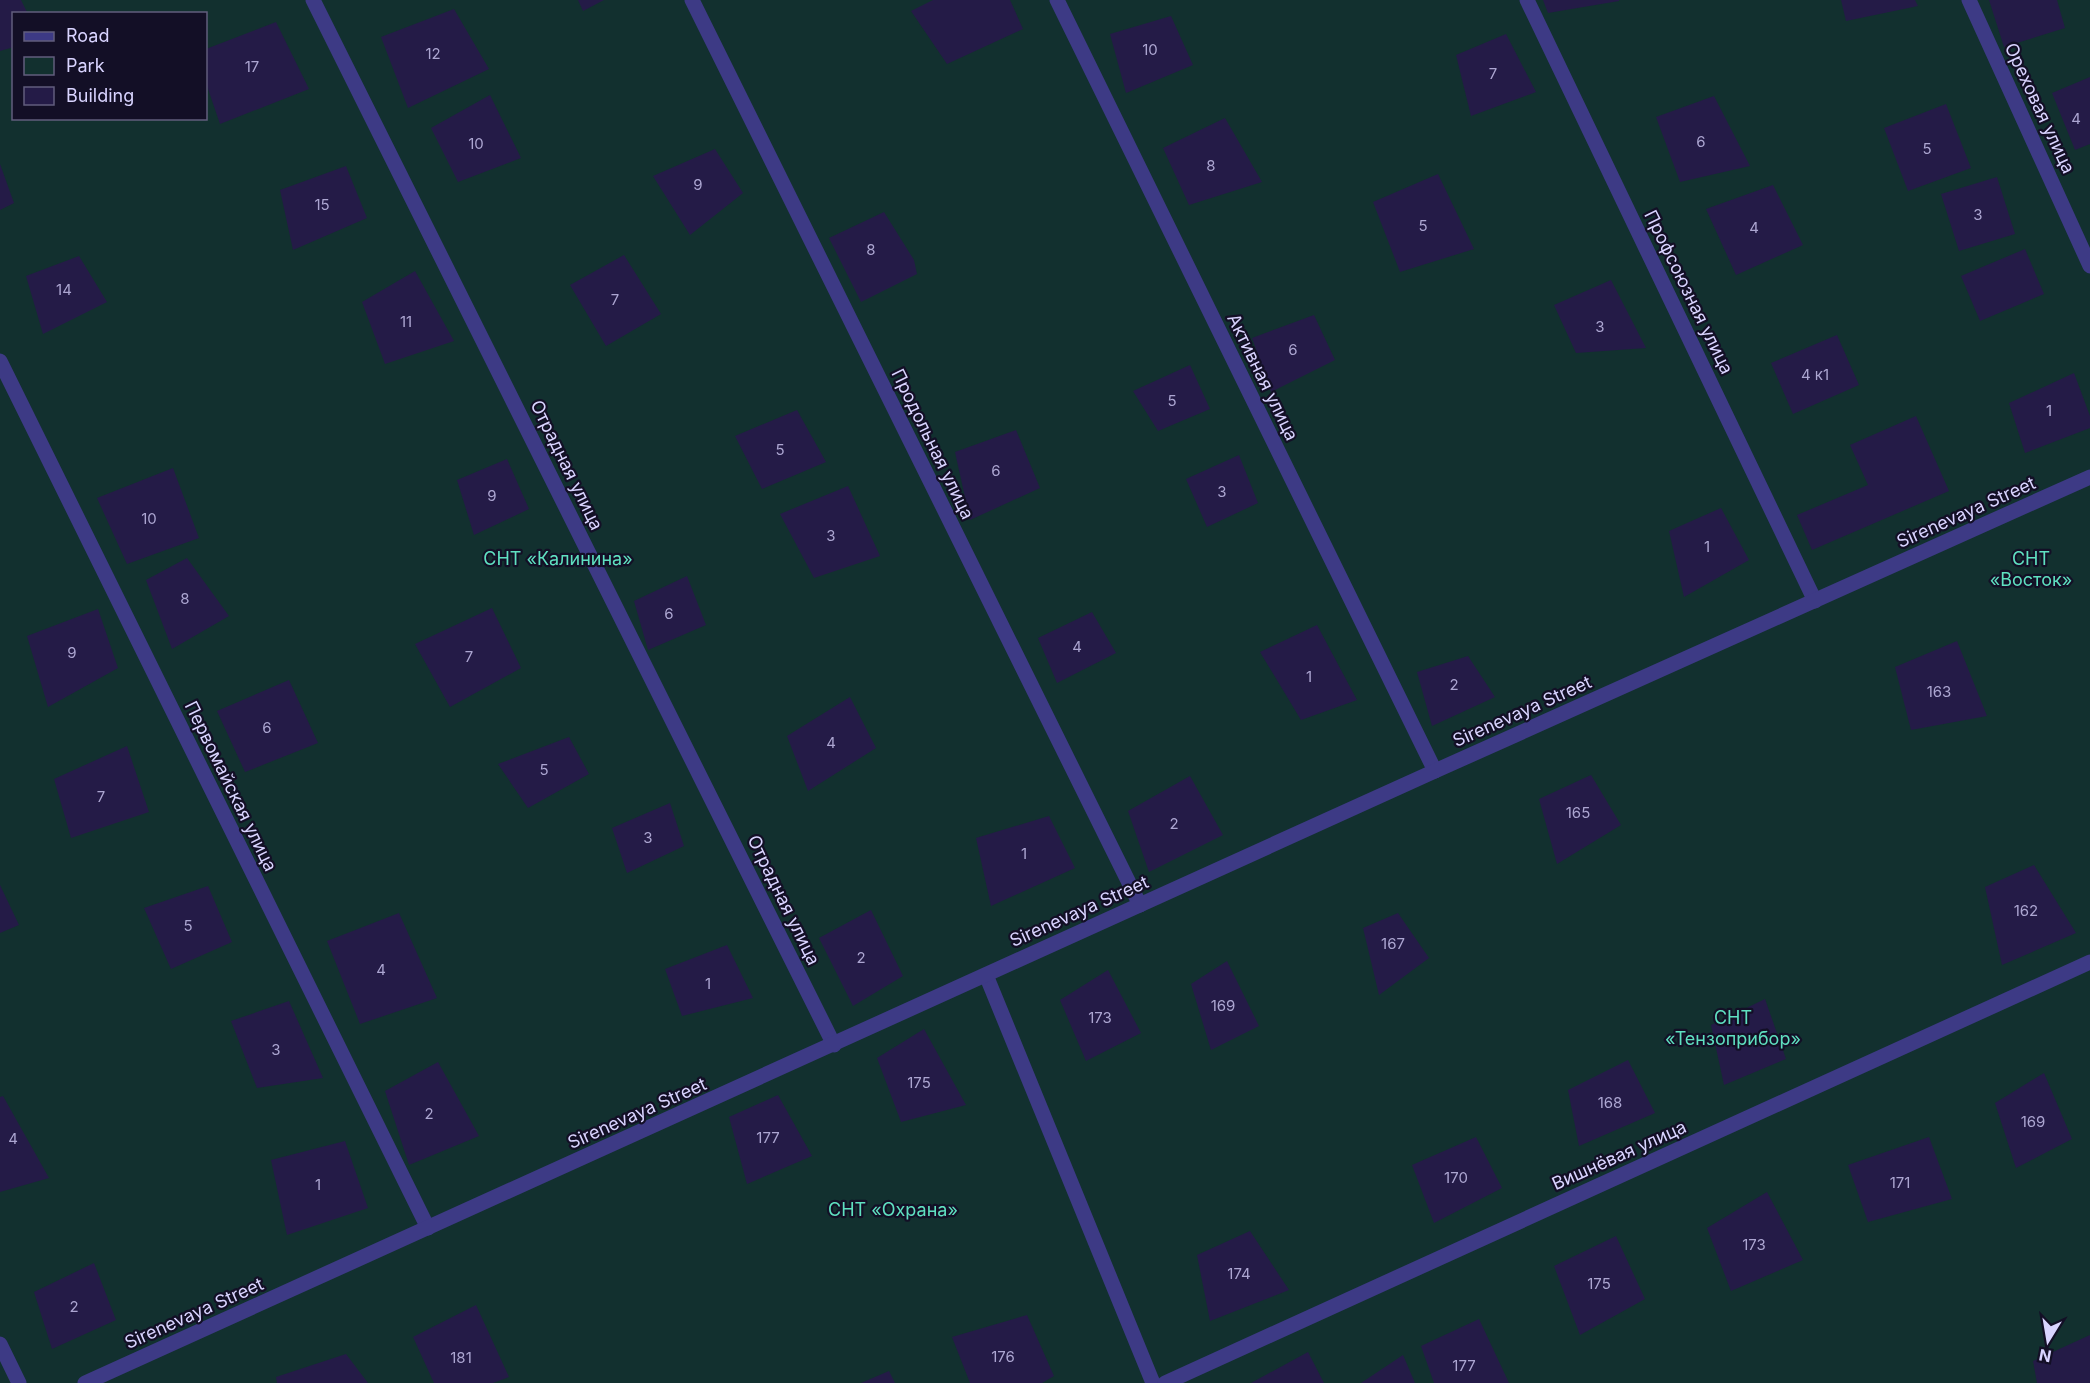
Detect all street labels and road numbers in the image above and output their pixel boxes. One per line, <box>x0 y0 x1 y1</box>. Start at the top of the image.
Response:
street label: Ореховая улица <box>2001 39 2079 177</box>
street label: Профсоюзная улица <box>1640 207 1738 377</box>
street label: Активная улица <box>1223 310 1303 444</box>
street label: Продольная улица <box>887 365 979 523</box>
street label: Отрадная улица <box>526 397 608 533</box>
street label: Sirenevaya Street <box>1893 472 2039 552</box>
street label: Sirenevaya Street <box>1449 671 1595 751</box>
street label: Первомайская улица <box>181 697 281 875</box>
street label: Отрадная улица <box>743 832 825 968</box>
street label: Sirenevaya Street <box>1006 871 1152 951</box>
street label: Sirenevaya Street <box>564 1073 710 1153</box>
street label: Вишнёвая улица <box>1549 1116 1689 1194</box>
street label: Sirenevaya Street <box>121 1273 267 1353</box>

